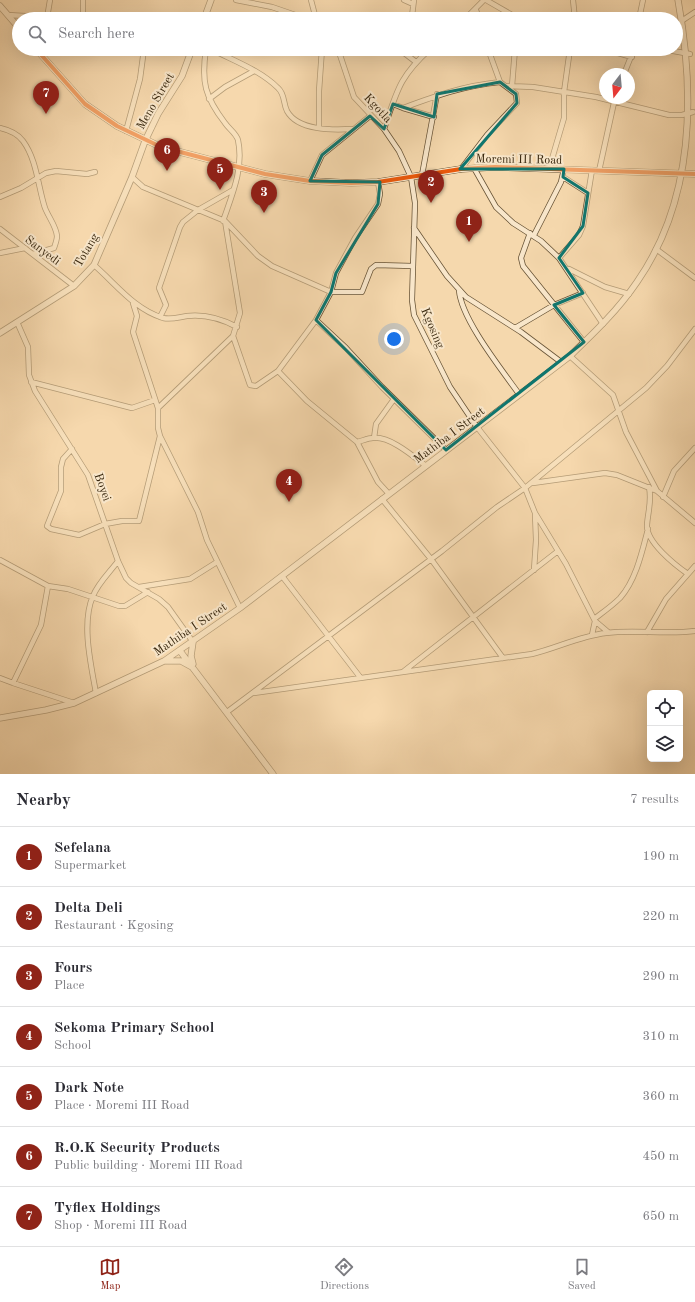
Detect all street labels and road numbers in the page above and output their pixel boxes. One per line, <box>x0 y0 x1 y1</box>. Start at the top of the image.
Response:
street label: Meno Street <box>135 71 177 132</box>
street label: Kgotla <box>361 92 394 126</box>
street label: Moremi III Road <box>475 153 563 167</box>
street label: Totang <box>72 231 102 269</box>
street label: Sanyedi <box>23 234 62 268</box>
street label: Kgosing <box>418 306 446 351</box>
street label: Mathiba I Street <box>412 405 487 466</box>
street label: Boyei <box>92 472 113 503</box>
street label: Mathiba I Street <box>152 601 229 659</box>

